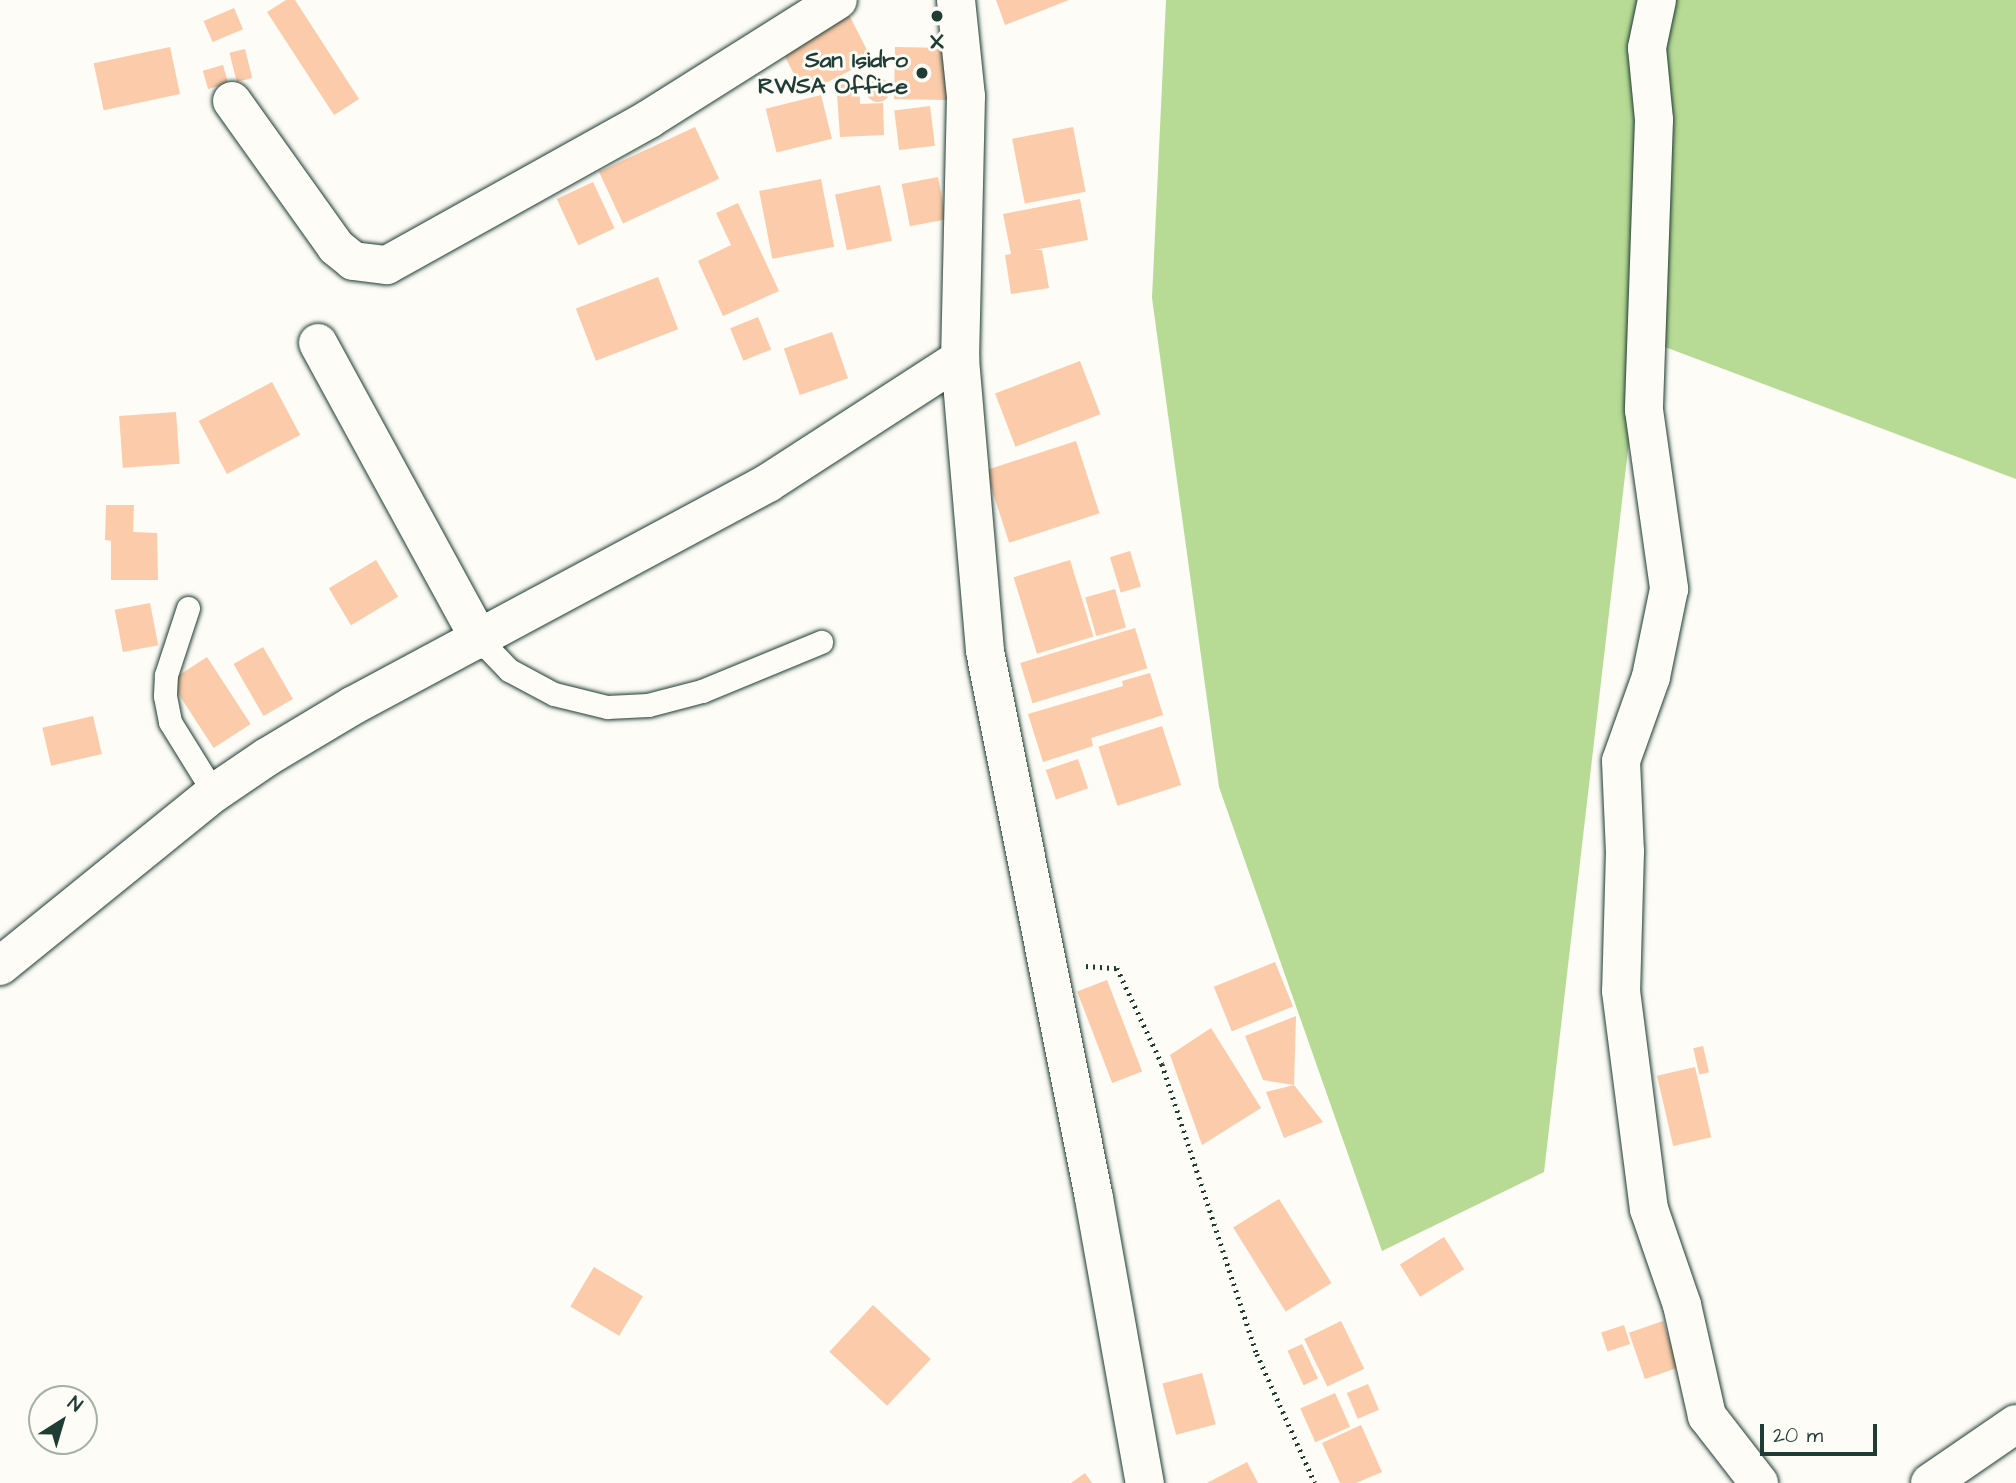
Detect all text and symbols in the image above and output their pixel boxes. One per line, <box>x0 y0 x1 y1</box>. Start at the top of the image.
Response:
marker: X <box>929 8 945 24</box>
place label: X <box>930 27 944 55</box>
place label: San Isidro RWSA Office <box>758 46 908 100</box>
marker: San Isidro RWSA Office <box>914 65 930 81</box>
north arrow <box>28 1385 98 1455</box>
text: N <box>62 1390 88 1419</box>
scale bar <box>1764 1410 1881 1454</box>
text: 20 m <box>1773 1421 1823 1450</box>

